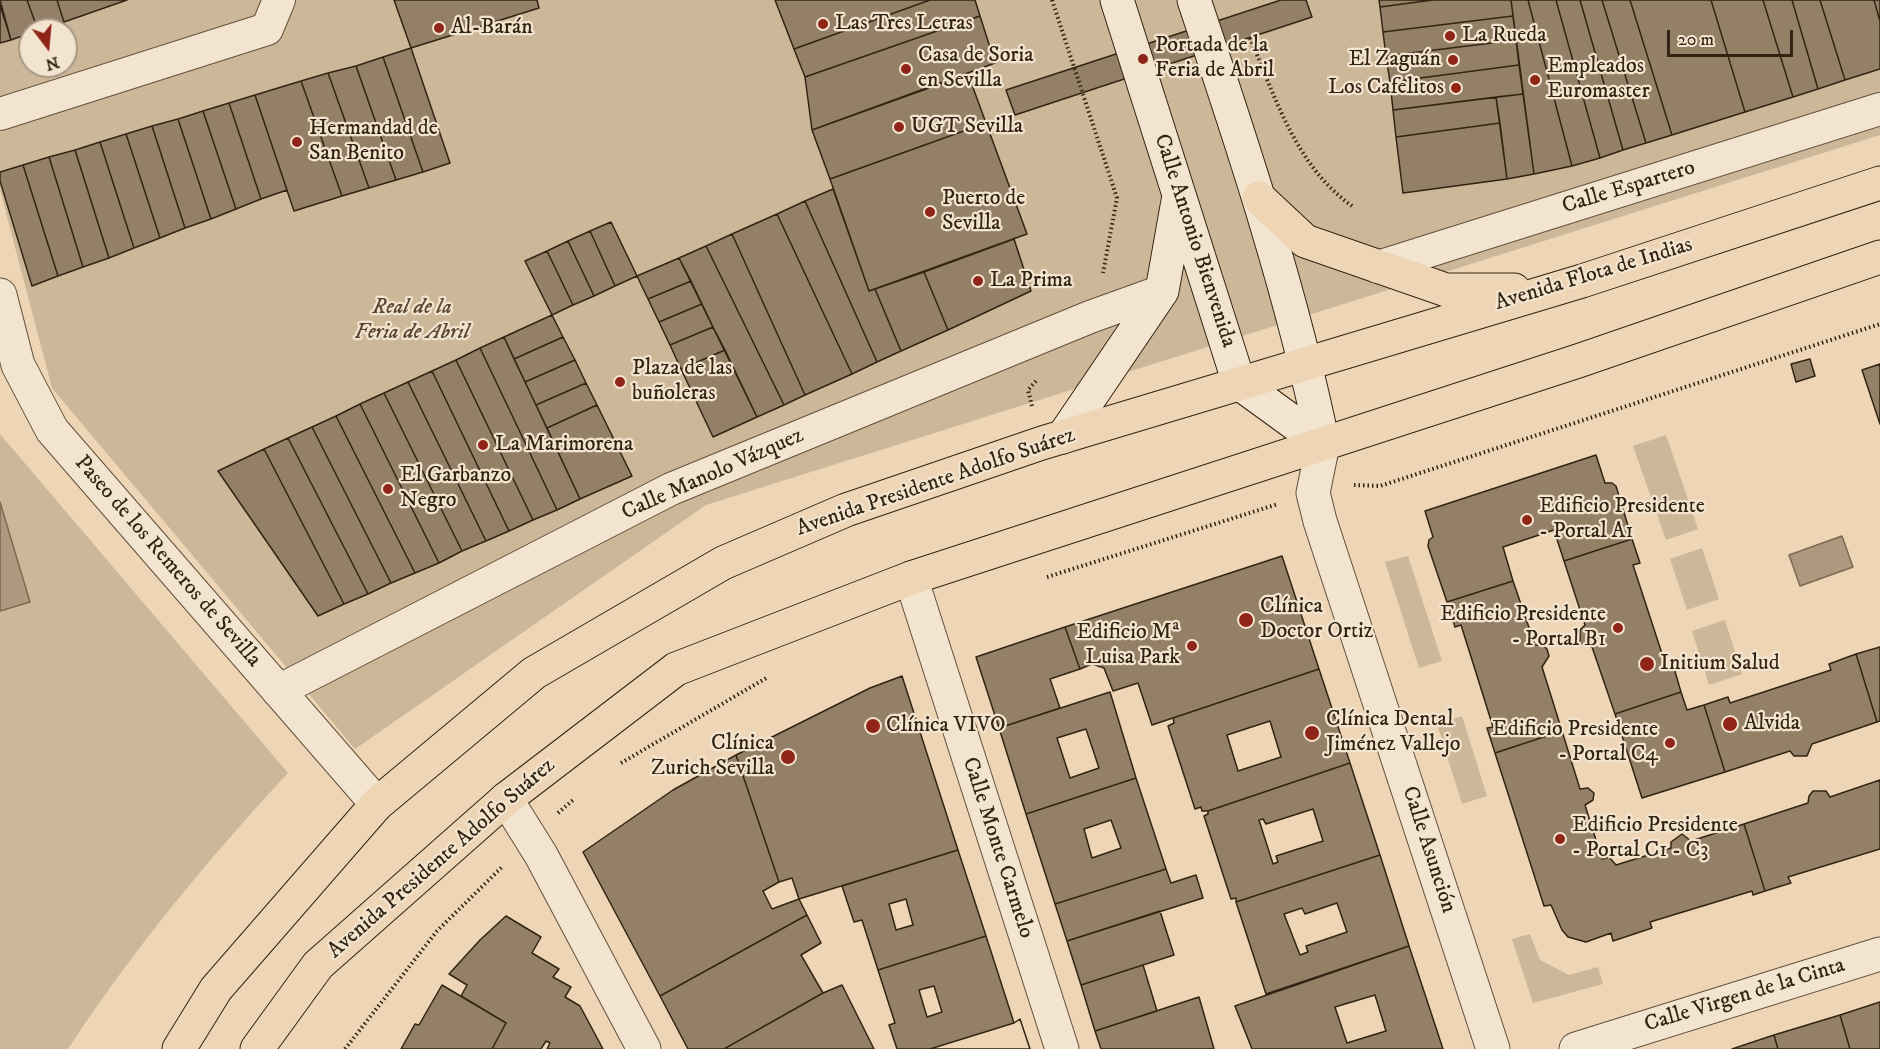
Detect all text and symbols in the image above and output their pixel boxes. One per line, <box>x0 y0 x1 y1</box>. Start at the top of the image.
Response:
place label: Las Tres Letras <box>835 11 973 37</box>
place label: Al-Barán <box>451 15 533 41</box>
marker: Las Tres Letras <box>816 17 830 31</box>
north arrow <box>18 18 78 78</box>
scale bar <box>1670 18 1796 56</box>
marker: Al-Barán <box>432 21 446 35</box>
place label: La Rueda <box>1462 23 1547 49</box>
marker: La Rueda <box>1443 29 1457 43</box>
text: 20 m <box>1678 29 1714 51</box>
place label: Portada de la Feria de Abril <box>1155 33 1274 84</box>
place label: Casa de Soria en Sevilla <box>918 43 1034 94</box>
place label: El Zaguán <box>1348 47 1441 73</box>
text: N <box>43 52 61 75</box>
marker: Portada de la Feria de Abril <box>1136 52 1150 66</box>
marker: El Zaguán <box>1446 53 1460 67</box>
place label: Empleados Euromaster <box>1547 54 1650 106</box>
marker: Casa de Soria en Sevilla <box>899 62 913 76</box>
marker: Empleados Euromaster <box>1528 73 1542 87</box>
place label: Los Cafelitos <box>1328 75 1444 101</box>
marker: Los Cafelitos <box>1449 81 1463 95</box>
place label: UGT Sevilla <box>911 114 1023 140</box>
place label: Hermandad de San Benito <box>309 116 438 168</box>
marker: UGT Sevilla <box>892 120 906 134</box>
street label: Calle Antonio Bienvenida <box>1147 131 1241 351</box>
marker: Hermandad de San Benito <box>290 135 304 149</box>
street label: Calle Espartero <box>1559 155 1699 221</box>
place label: Puerto de Sevilla <box>942 186 1025 237</box>
marker: Puerto de Sevilla <box>923 205 937 219</box>
street label: Avenida Flota de Indias <box>1492 232 1696 318</box>
place label: La Prima <box>990 268 1072 294</box>
marker: La Prima <box>971 274 985 288</box>
park label: Real de la Feria de Abril <box>355 295 469 346</box>
place label: Plaza de las buñoleras <box>632 356 732 408</box>
marker: Plaza de las buñoleras <box>613 375 627 389</box>
street label: Calle Manolo Vázquez <box>618 423 808 527</box>
street label: Avenida Presidente Adolfo Suárez <box>793 423 1079 543</box>
place label: La Marimorena <box>495 432 633 458</box>
marker: La Marimorena <box>476 438 490 452</box>
street label: Paseo de los Remeros de Sevilla <box>68 451 266 673</box>
place label: El Garbanzo Negro <box>400 463 511 514</box>
marker: El Garbanzo Negro <box>381 482 395 496</box>
place label: Edificio Presidente - Portal A1 <box>1539 494 1705 546</box>
marker: Edificio Presidente - Portal A1 <box>1520 513 1534 527</box>
place label: Clínica Doctor Ortiz <box>1260 594 1373 646</box>
place label: Edificio Presidente - Portal B1 <box>1440 602 1606 654</box>
marker: Clínica Doctor Ortiz <box>1237 611 1255 629</box>
place label: Edificio Mª Luisa Park <box>1076 620 1180 672</box>
marker: Edificio Presidente - Portal B1 <box>1611 621 1625 635</box>
marker: Edificio Mª Luisa Park <box>1185 639 1199 653</box>
place label: Initium Salud <box>1660 651 1780 677</box>
marker: Initium Salud <box>1638 655 1656 673</box>
place label: Clínica Dental Jiménez Vallejo <box>1326 707 1460 758</box>
place label: Alvida <box>1744 711 1800 737</box>
place label: Clínica VIVO <box>886 713 1006 739</box>
marker: Alvida <box>1721 715 1739 733</box>
marker: Clínica VIVO <box>864 717 882 735</box>
place label: Edificio Presidente - Portal C4 <box>1492 717 1658 768</box>
marker: Clínica Dental Jiménez Vallejo <box>1303 724 1321 742</box>
place label: Clínica Zurich Sevilla <box>651 731 774 782</box>
marker: Edificio Presidente - Portal C4 <box>1663 736 1677 750</box>
marker: Clínica Zurich Sevilla <box>779 748 797 766</box>
street label: Avenida Presidente Adolfo Suárez <box>323 753 561 965</box>
street label: Calle Monte Carmelo <box>955 754 1039 942</box>
street label: Calle Asunción <box>1395 783 1461 917</box>
place label: Edificio Presidente - Portal C1 - C3 <box>1572 813 1738 864</box>
marker: Edificio Presidente - Portal C1 - C3 <box>1553 832 1567 846</box>
street label: Calle Virgen de la Cinta <box>1642 953 1848 1039</box>

